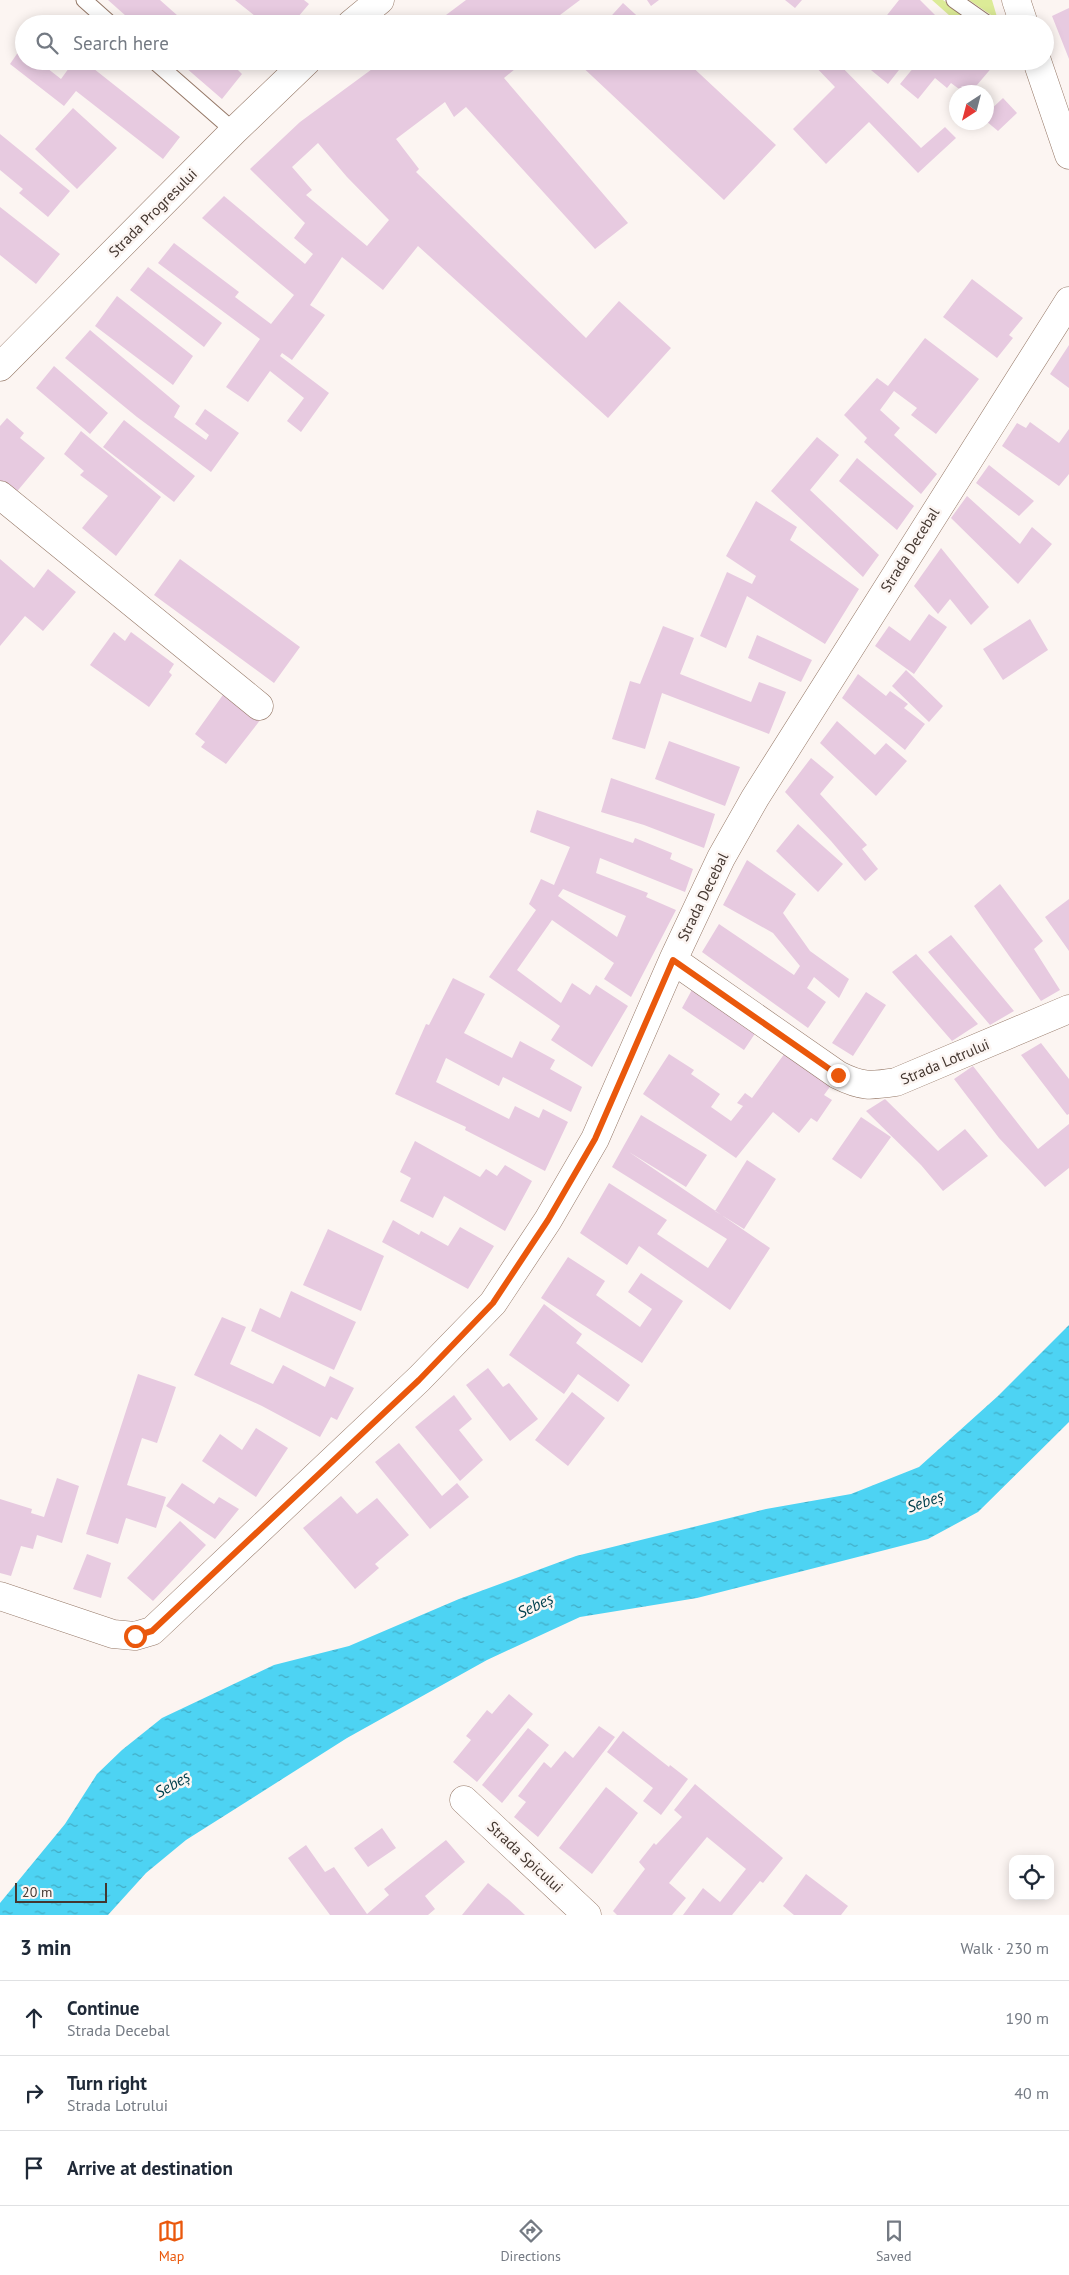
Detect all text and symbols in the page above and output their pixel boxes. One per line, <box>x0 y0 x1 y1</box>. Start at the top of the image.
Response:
search box <box>15 15 1054 70</box>
icon: search <box>33 29 61 57</box>
text: Search here <box>73 31 169 55</box>
north arrow <box>949 85 994 130</box>
street label: Strada Progresului <box>104 164 201 261</box>
street label: Strada Decebal <box>876 503 943 596</box>
street label: Strada Decebal <box>673 849 732 944</box>
street label: Strada Lotrului <box>897 1034 992 1089</box>
route end <box>827 1064 850 1087</box>
water label: Sebeș <box>904 1485 947 1517</box>
water label: Sebeș <box>514 1588 557 1622</box>
route start <box>124 1625 147 1648</box>
water label: Sebeș <box>151 1766 194 1802</box>
street label: Strada Spicului <box>484 1817 567 1897</box>
map controls <box>1009 1855 1054 1900</box>
button: locate <box>1009 1855 1054 1900</box>
scale bar <box>15 1880 108 1903</box>
text: 20 m <box>22 1883 52 1901</box>
text: 3 min <box>20 1934 71 1961</box>
text: Walk · 230 m <box>960 1938 1049 1958</box>
text: Continue <box>67 1996 139 2020</box>
icon: ahead <box>20 2004 48 2032</box>
text: 190 m <box>1006 2008 1049 2028</box>
text: Strada Decebal <box>67 2020 170 2040</box>
text: Turn right <box>67 2071 147 2095</box>
icon: right <box>20 2079 48 2107</box>
text: 40 m <box>1014 2083 1049 2103</box>
text: Strada Lotrului <box>67 2095 168 2115</box>
icon: arrive <box>20 2154 48 2182</box>
text: Arrive at destination <box>67 2156 233 2180</box>
tab: Map <box>157 2217 185 2265</box>
tab: Directions <box>500 2217 561 2265</box>
tab: Saved <box>876 2217 912 2265</box>

